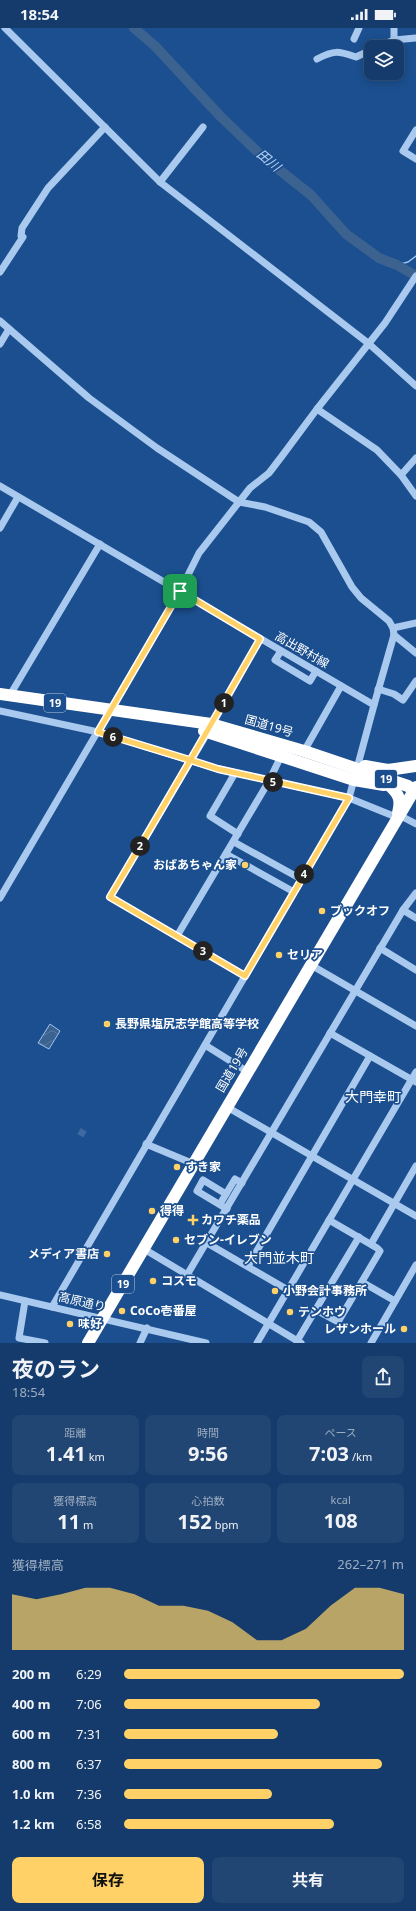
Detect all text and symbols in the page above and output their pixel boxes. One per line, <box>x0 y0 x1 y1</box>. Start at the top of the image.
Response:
text: 18:54 <box>20 4 59 24</box>
map controls <box>364 40 404 80</box>
button: layers <box>364 40 404 80</box>
water label: 田川 <box>253 145 286 177</box>
pin <box>163 574 197 608</box>
icon: arrive <box>169 580 191 602</box>
street label: 高出野村線 <box>272 627 332 672</box>
pin: 1 <box>214 693 234 713</box>
road number: 19 <box>44 694 66 712</box>
text: 1 <box>221 695 227 710</box>
street label: 国道19号 <box>243 710 295 741</box>
pin: 6 <box>103 727 123 747</box>
text: 6 <box>110 729 116 744</box>
road number: 19 <box>375 770 397 788</box>
pin: 5 <box>263 772 283 792</box>
text: 5 <box>270 774 276 789</box>
pin: 2 <box>130 836 150 856</box>
text: 2 <box>137 838 143 853</box>
place label: おばあちゃん家 <box>153 856 237 873</box>
marker: おばあちゃん家 <box>240 860 250 870</box>
pin: 4 <box>294 864 314 884</box>
text: 4 <box>301 866 307 881</box>
place label: ブックオフ <box>330 902 390 919</box>
marker: ブックオフ <box>317 906 327 916</box>
pin: 3 <box>193 941 213 961</box>
text: 3 <box>200 943 206 958</box>
place label: セリア <box>287 946 323 963</box>
marker: セリア <box>274 950 284 960</box>
place label: 長野県塩尻志学館高等学校 <box>115 1015 259 1032</box>
marker: 長野県塩尻志学館高等学校 <box>102 1019 112 1029</box>
street label: 国道19号 <box>211 1044 252 1095</box>
district label: 大門幸町 <box>345 1087 401 1106</box>
place label: すき家 <box>185 1158 221 1175</box>
marker: すき家 <box>172 1162 182 1172</box>
place label: 得得 <box>160 1202 184 1219</box>
marker: 得得 <box>147 1206 157 1216</box>
place label: カワチ薬品 <box>201 1211 261 1228</box>
marker: カワチ薬品 <box>188 1215 198 1225</box>
place label: セブン-イレブン <box>184 1231 272 1248</box>
marker: セブン-イレブン <box>171 1235 181 1245</box>
place label: メディア書店 <box>28 1245 99 1262</box>
district label: 大門並木町 <box>244 1248 314 1267</box>
marker: メディア書店 <box>102 1249 112 1259</box>
place label: コスモ <box>161 1272 197 1289</box>
road number: 19 <box>112 1275 134 1293</box>
marker: コスモ <box>148 1276 158 1286</box>
place label: 小野会計事務所 <box>283 1282 367 1299</box>
marker: 小野会計事務所 <box>270 1286 280 1296</box>
street label: 高原通り <box>57 1288 107 1315</box>
place label: CoCo壱番屋 <box>130 1302 196 1319</box>
place label: テンホウ <box>298 1303 346 1320</box>
marker: CoCo壱番屋 <box>117 1306 127 1316</box>
marker: テンホウ <box>285 1307 295 1317</box>
place label: 味好 <box>78 1315 102 1332</box>
marker: 味好 <box>65 1319 75 1329</box>
place label: レザンホール <box>324 1320 396 1337</box>
marker: レザンホール <box>399 1324 409 1334</box>
text: 夜のラン <box>12 1353 100 1383</box>
button: share <box>362 1356 404 1398</box>
text: 18:54 <box>12 1383 45 1401</box>
text: 距離 <box>64 1425 86 1440</box>
text: 時間 <box>197 1425 219 1440</box>
text: ペース <box>324 1425 357 1440</box>
text: 1.41 <box>46 1440 86 1467</box>
text: 9:56 <box>188 1440 228 1467</box>
text: 7:03 <box>309 1440 349 1467</box>
text: km <box>86 1449 105 1464</box>
text: /km <box>349 1449 372 1464</box>
text: kcal <box>331 1492 351 1507</box>
text: 獲得標高 <box>53 1493 97 1508</box>
text: 心拍数 <box>191 1493 224 1508</box>
text: 108 <box>323 1507 358 1534</box>
text: 11 <box>57 1508 80 1535</box>
text: 152 <box>177 1508 212 1535</box>
text: m <box>80 1517 93 1532</box>
text: bpm <box>212 1517 239 1532</box>
text: 262–271 m <box>337 1555 404 1573</box>
text: 獲得標高 <box>12 1556 64 1574</box>
text: 200 m <box>12 1665 50 1683</box>
text: 6:29 <box>76 1665 102 1683</box>
text: 400 m <box>12 1695 50 1713</box>
text: 7:06 <box>76 1695 102 1713</box>
text: 600 m <box>12 1725 50 1743</box>
text: 7:31 <box>76 1725 102 1743</box>
text: 800 m <box>12 1755 50 1773</box>
text: 6:37 <box>76 1755 102 1773</box>
text: 1.0 km <box>12 1785 55 1803</box>
text: 7:36 <box>76 1785 102 1803</box>
text: 1.2 km <box>12 1815 55 1833</box>
text: 6:58 <box>76 1815 102 1833</box>
button: 保存 <box>12 1857 204 1903</box>
button: 共有 <box>212 1857 404 1903</box>

